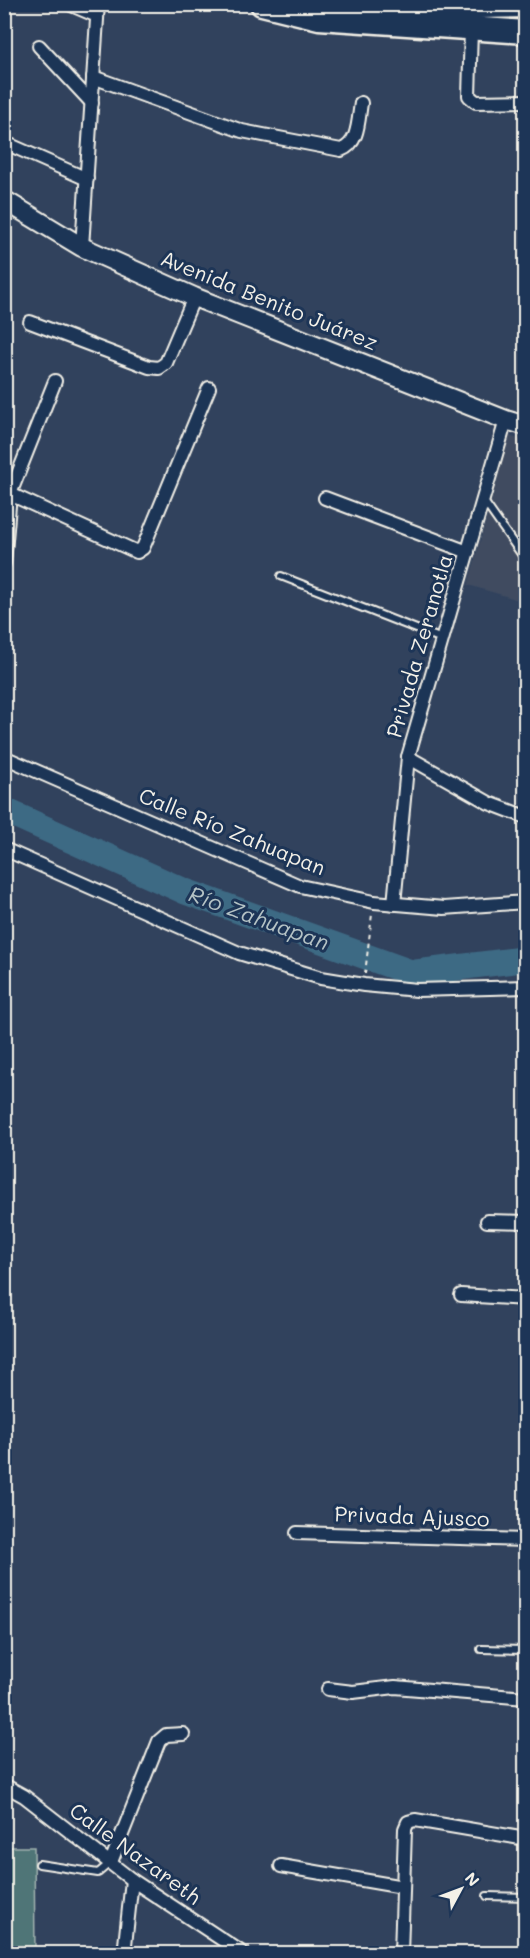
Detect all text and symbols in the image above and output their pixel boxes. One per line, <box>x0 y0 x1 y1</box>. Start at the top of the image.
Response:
street label: Avenida Benito Juárez <box>157 244 382 355</box>
street label: Privada Zeranotla <box>379 551 458 740</box>
street label: Calle Río Zahuapan <box>135 781 330 880</box>
water label: Río Zahuapan <box>185 879 333 956</box>
street label: Privada Ajusco <box>334 1499 490 1532</box>
street label: Calle Nazareth <box>65 1796 207 1910</box>
north arrow <box>431 1859 491 1919</box>
text: N <box>461 1867 485 1890</box>

